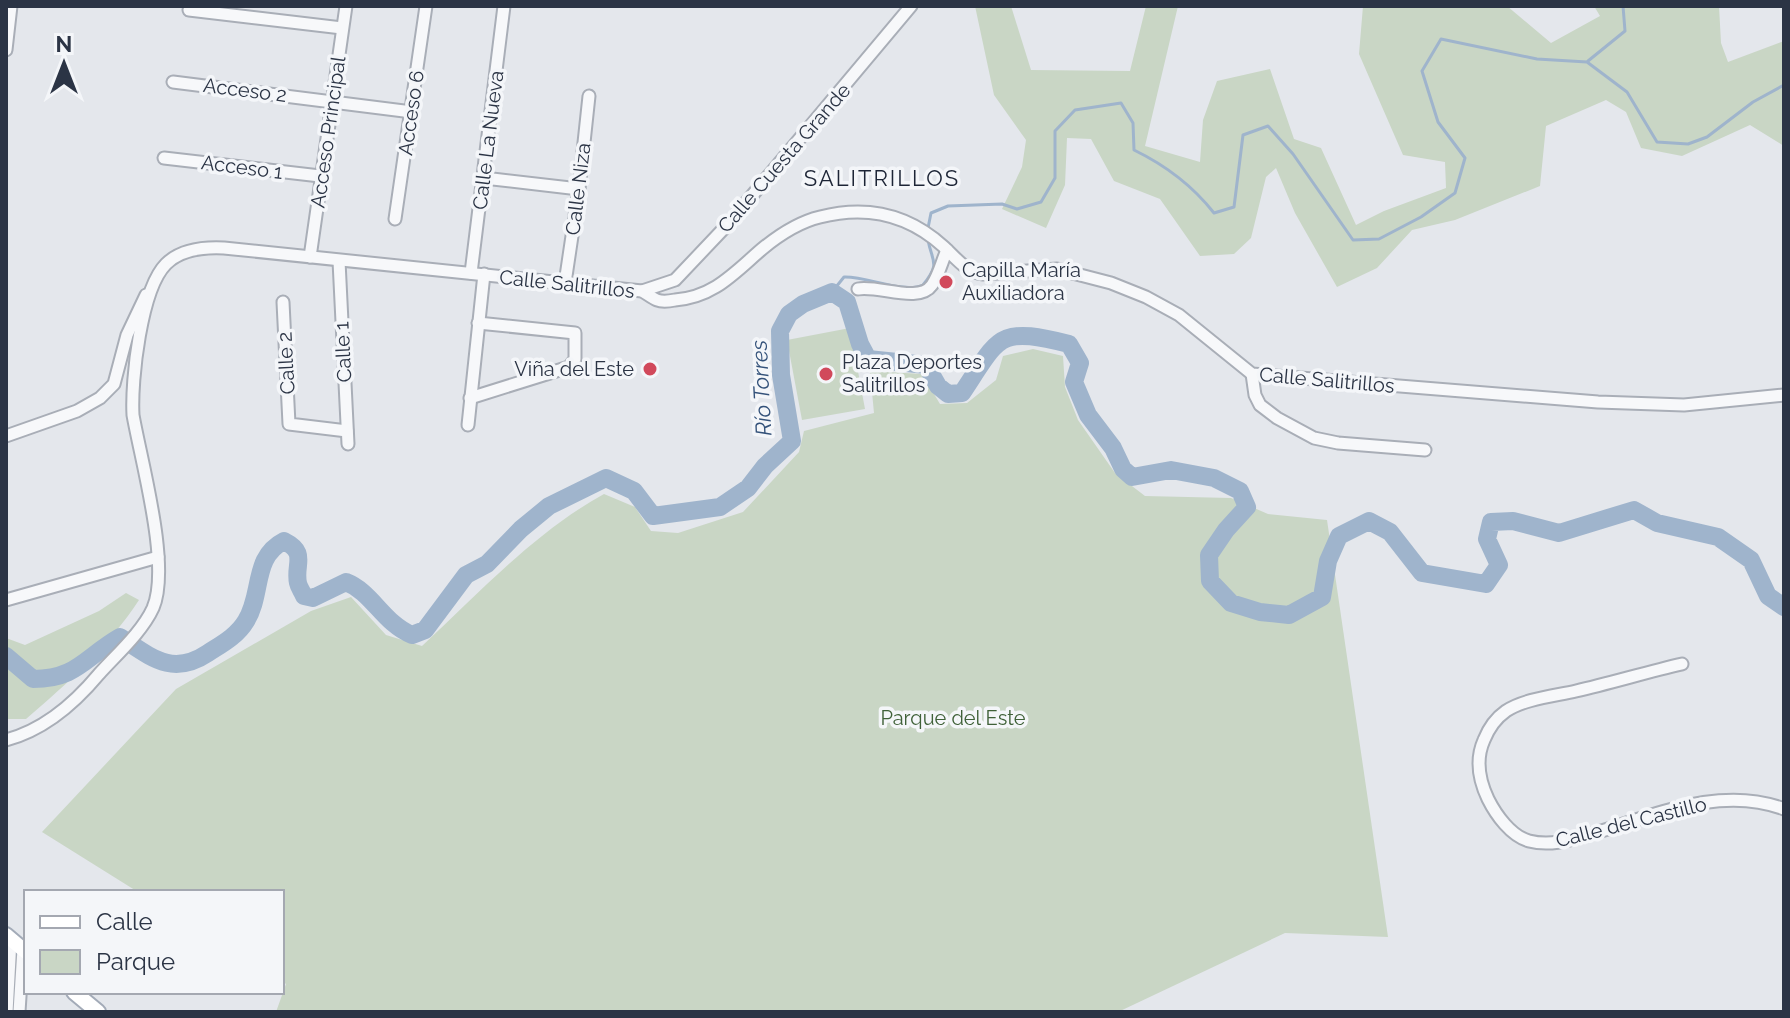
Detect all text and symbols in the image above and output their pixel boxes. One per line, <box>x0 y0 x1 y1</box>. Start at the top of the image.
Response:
north arrow <box>24 24 104 104</box>
text: N <box>56 31 72 57</box>
street label: Acceso Principal <box>305 54 351 209</box>
street label: Acceso 6 <box>393 69 429 157</box>
street label: Calle La Nueva <box>468 69 508 211</box>
street label: Acceso 2 <box>202 73 288 107</box>
street label: Calle Cuesta Grande <box>713 78 856 238</box>
street label: Calle Niza <box>560 141 596 237</box>
street label: Acceso 1 <box>200 150 285 184</box>
district label: SALITRILLOS <box>804 165 960 191</box>
place label: Capilla María Auxiliadora <box>962 258 1081 305</box>
street label: Calle Salitrillos <box>498 265 636 303</box>
marker: Capilla María Auxiliadora <box>937 273 955 291</box>
street label: Calle 1 <box>329 321 357 383</box>
street label: Calle 2 <box>272 331 300 395</box>
water label: Río Torres <box>746 339 776 437</box>
place label: Plaza Deportes Salitrillos <box>842 350 982 397</box>
place label: Viña del Este <box>514 357 634 381</box>
marker: Viña del Este <box>641 360 659 378</box>
street label: Calle Salitrillos <box>1258 362 1396 398</box>
marker: Plaza Deportes Salitrillos <box>817 365 835 383</box>
park label: Parque del Este <box>880 706 1026 730</box>
street label: Calle del Castillo <box>1553 792 1709 852</box>
legend <box>24 890 284 994</box>
text: Calle <box>96 907 153 936</box>
text: Parque <box>96 947 175 976</box>

